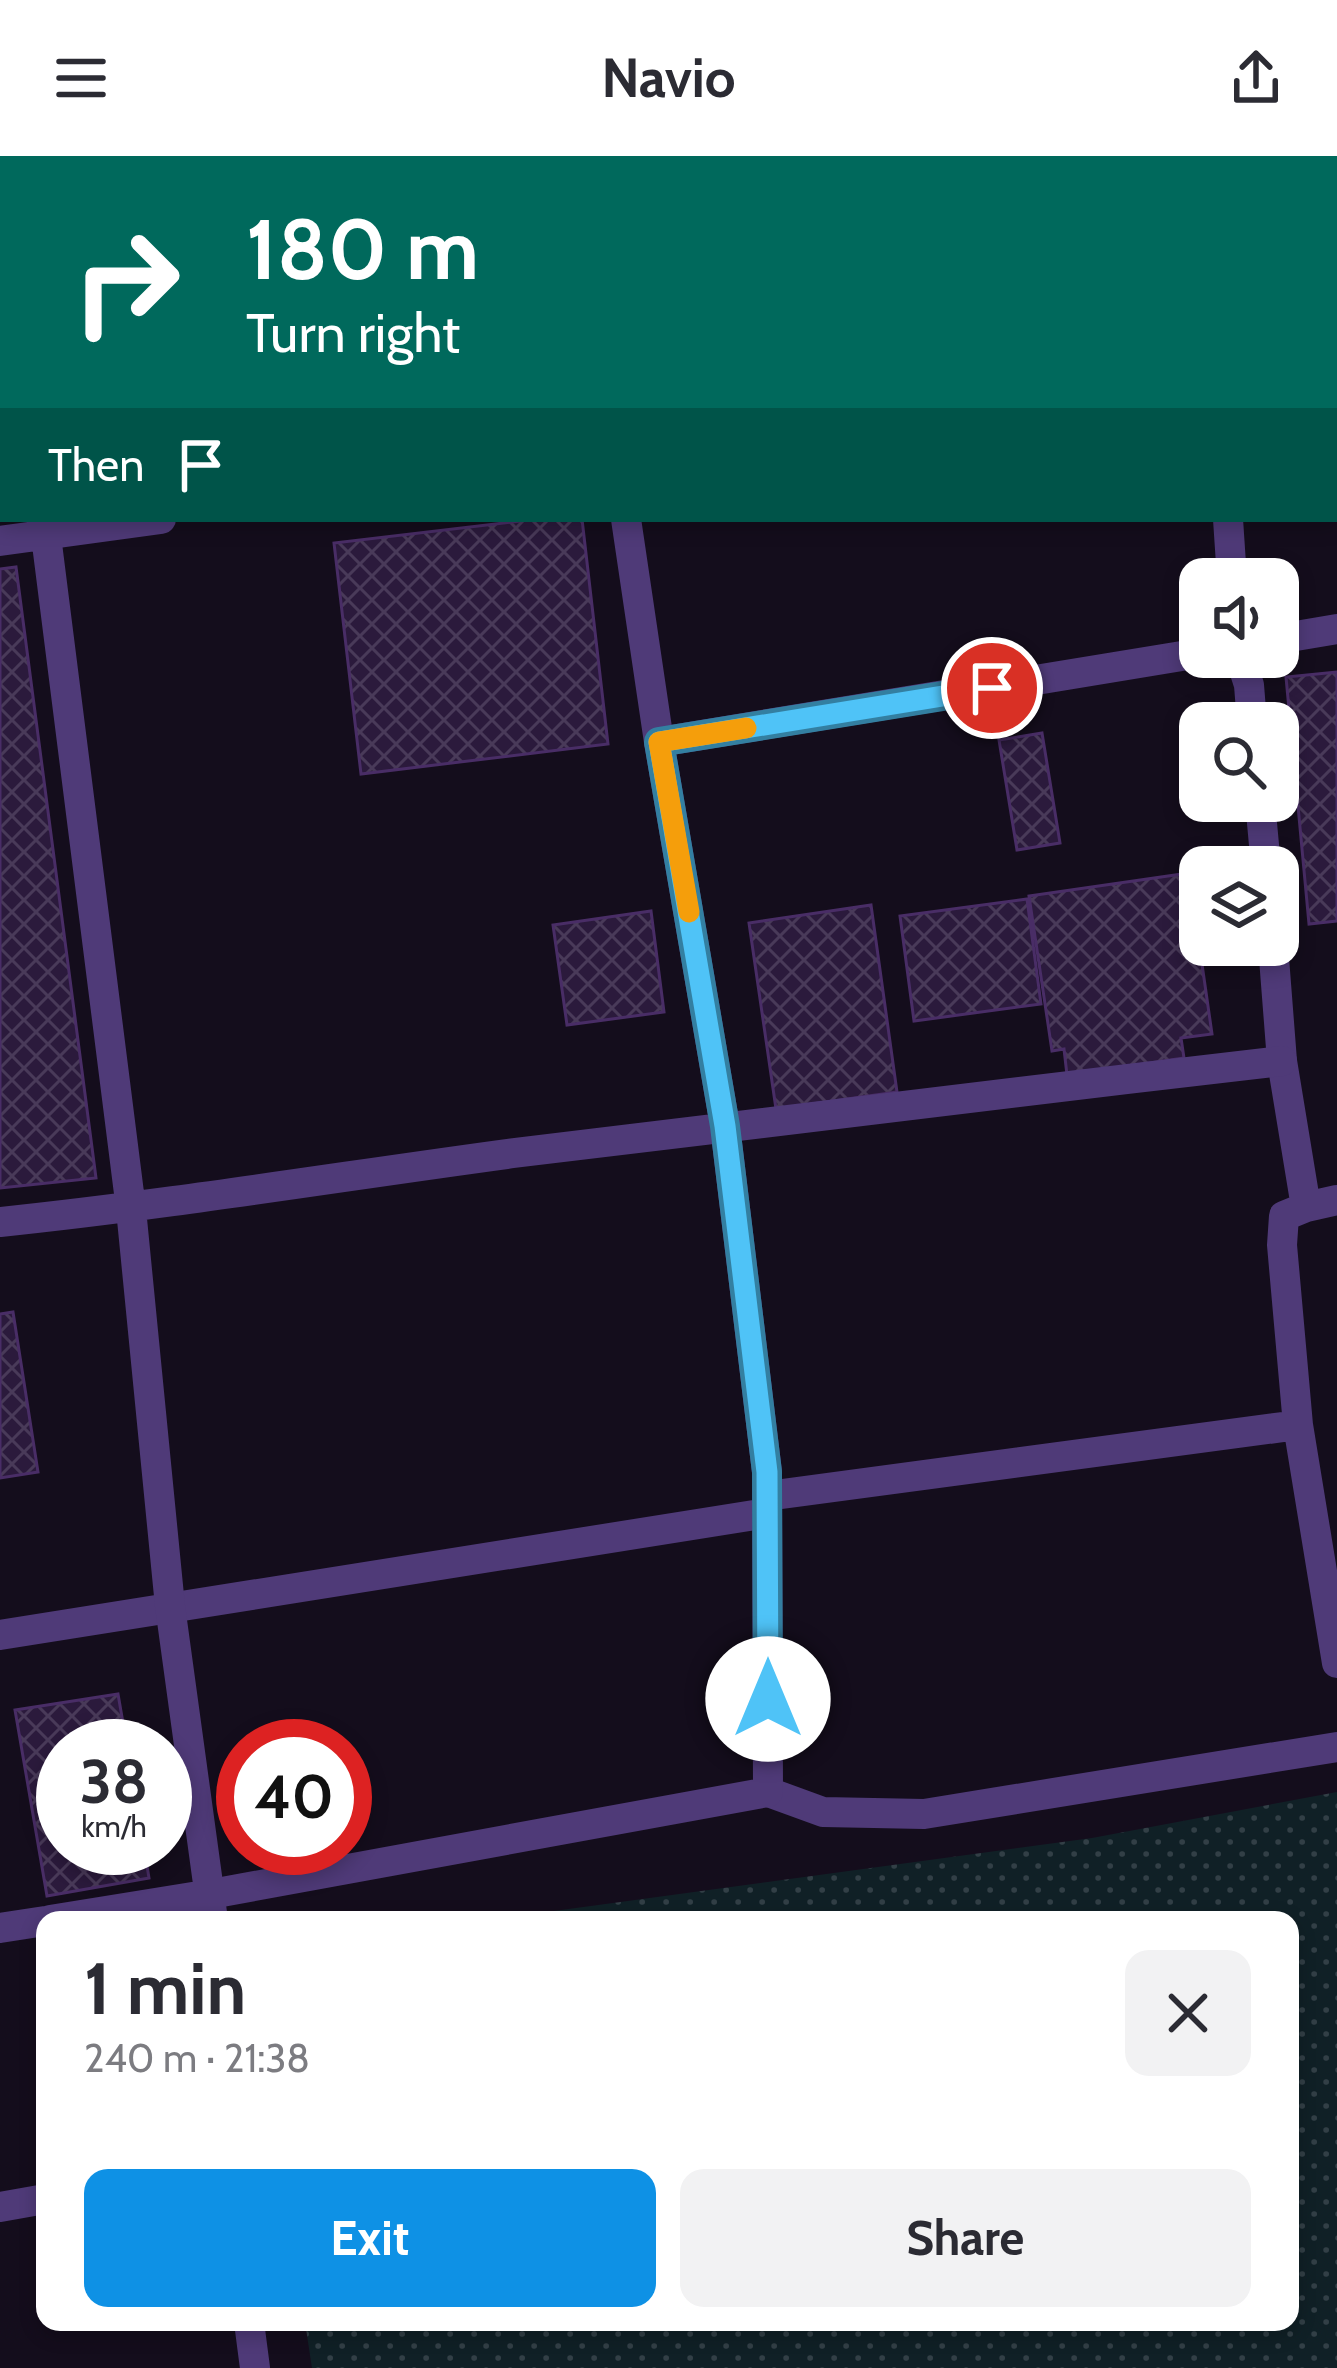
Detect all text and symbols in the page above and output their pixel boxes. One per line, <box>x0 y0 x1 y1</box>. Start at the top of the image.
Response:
icon: menu <box>48 45 114 111</box>
text: Navio <box>601 45 736 111</box>
icon: share <box>1223 45 1289 111</box>
text: 180 m <box>246 198 479 300</box>
icon: right <box>48 204 204 360</box>
text: Turn right <box>246 300 460 366</box>
icon: arrive <box>168 432 234 498</box>
text: Then <box>48 438 144 492</box>
map controls <box>1179 558 1299 966</box>
button: sound <box>1179 558 1299 678</box>
pin <box>941 637 1043 739</box>
icon: arrive <box>959 655 1025 721</box>
button: search <box>1179 702 1299 822</box>
button: layers <box>1179 846 1299 966</box>
position arrow <box>705 1636 831 1762</box>
speed limit sign: 40 <box>216 1719 372 1875</box>
text: 38 <box>80 1745 148 1818</box>
text: km/h <box>81 1808 147 1845</box>
text: 1 min <box>84 1945 246 2032</box>
button: close <box>1125 1950 1251 2076</box>
text: 240 m · 21:38 <box>84 2034 310 2082</box>
button: Exit <box>84 2169 656 2307</box>
button: Share <box>680 2169 1251 2307</box>

